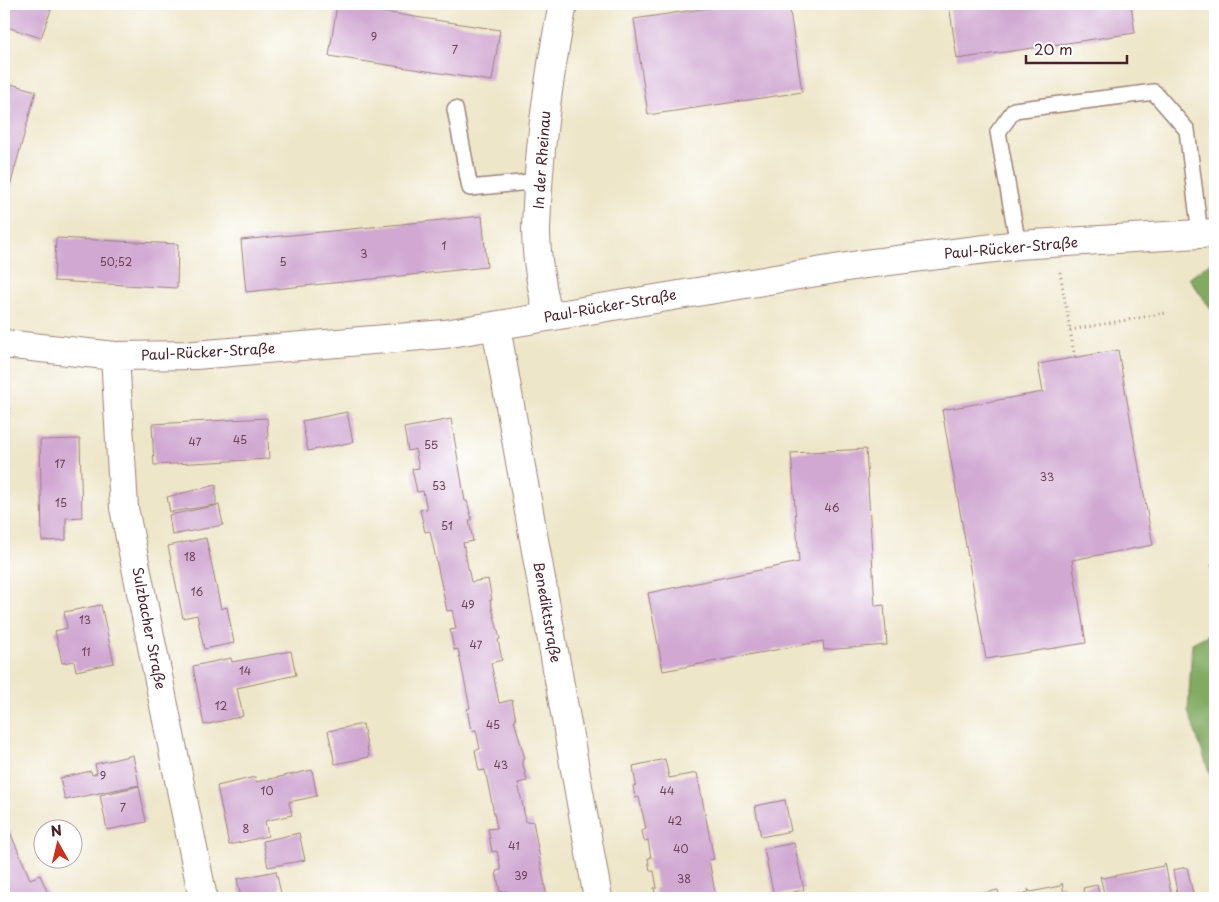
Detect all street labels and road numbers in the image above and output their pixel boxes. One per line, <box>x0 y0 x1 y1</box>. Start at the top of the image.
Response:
street label: In der Rheinau <box>528 110 555 210</box>
street label: Paul-Rücker-Straße <box>943 231 1079 264</box>
street label: Paul-Rücker-Straße <box>542 283 678 328</box>
street label: Paul-Rücker-Straße <box>140 337 276 366</box>
street label: Benediktstraße <box>528 560 567 664</box>
street label: Sulzbacher Straße <box>127 565 172 691</box>

